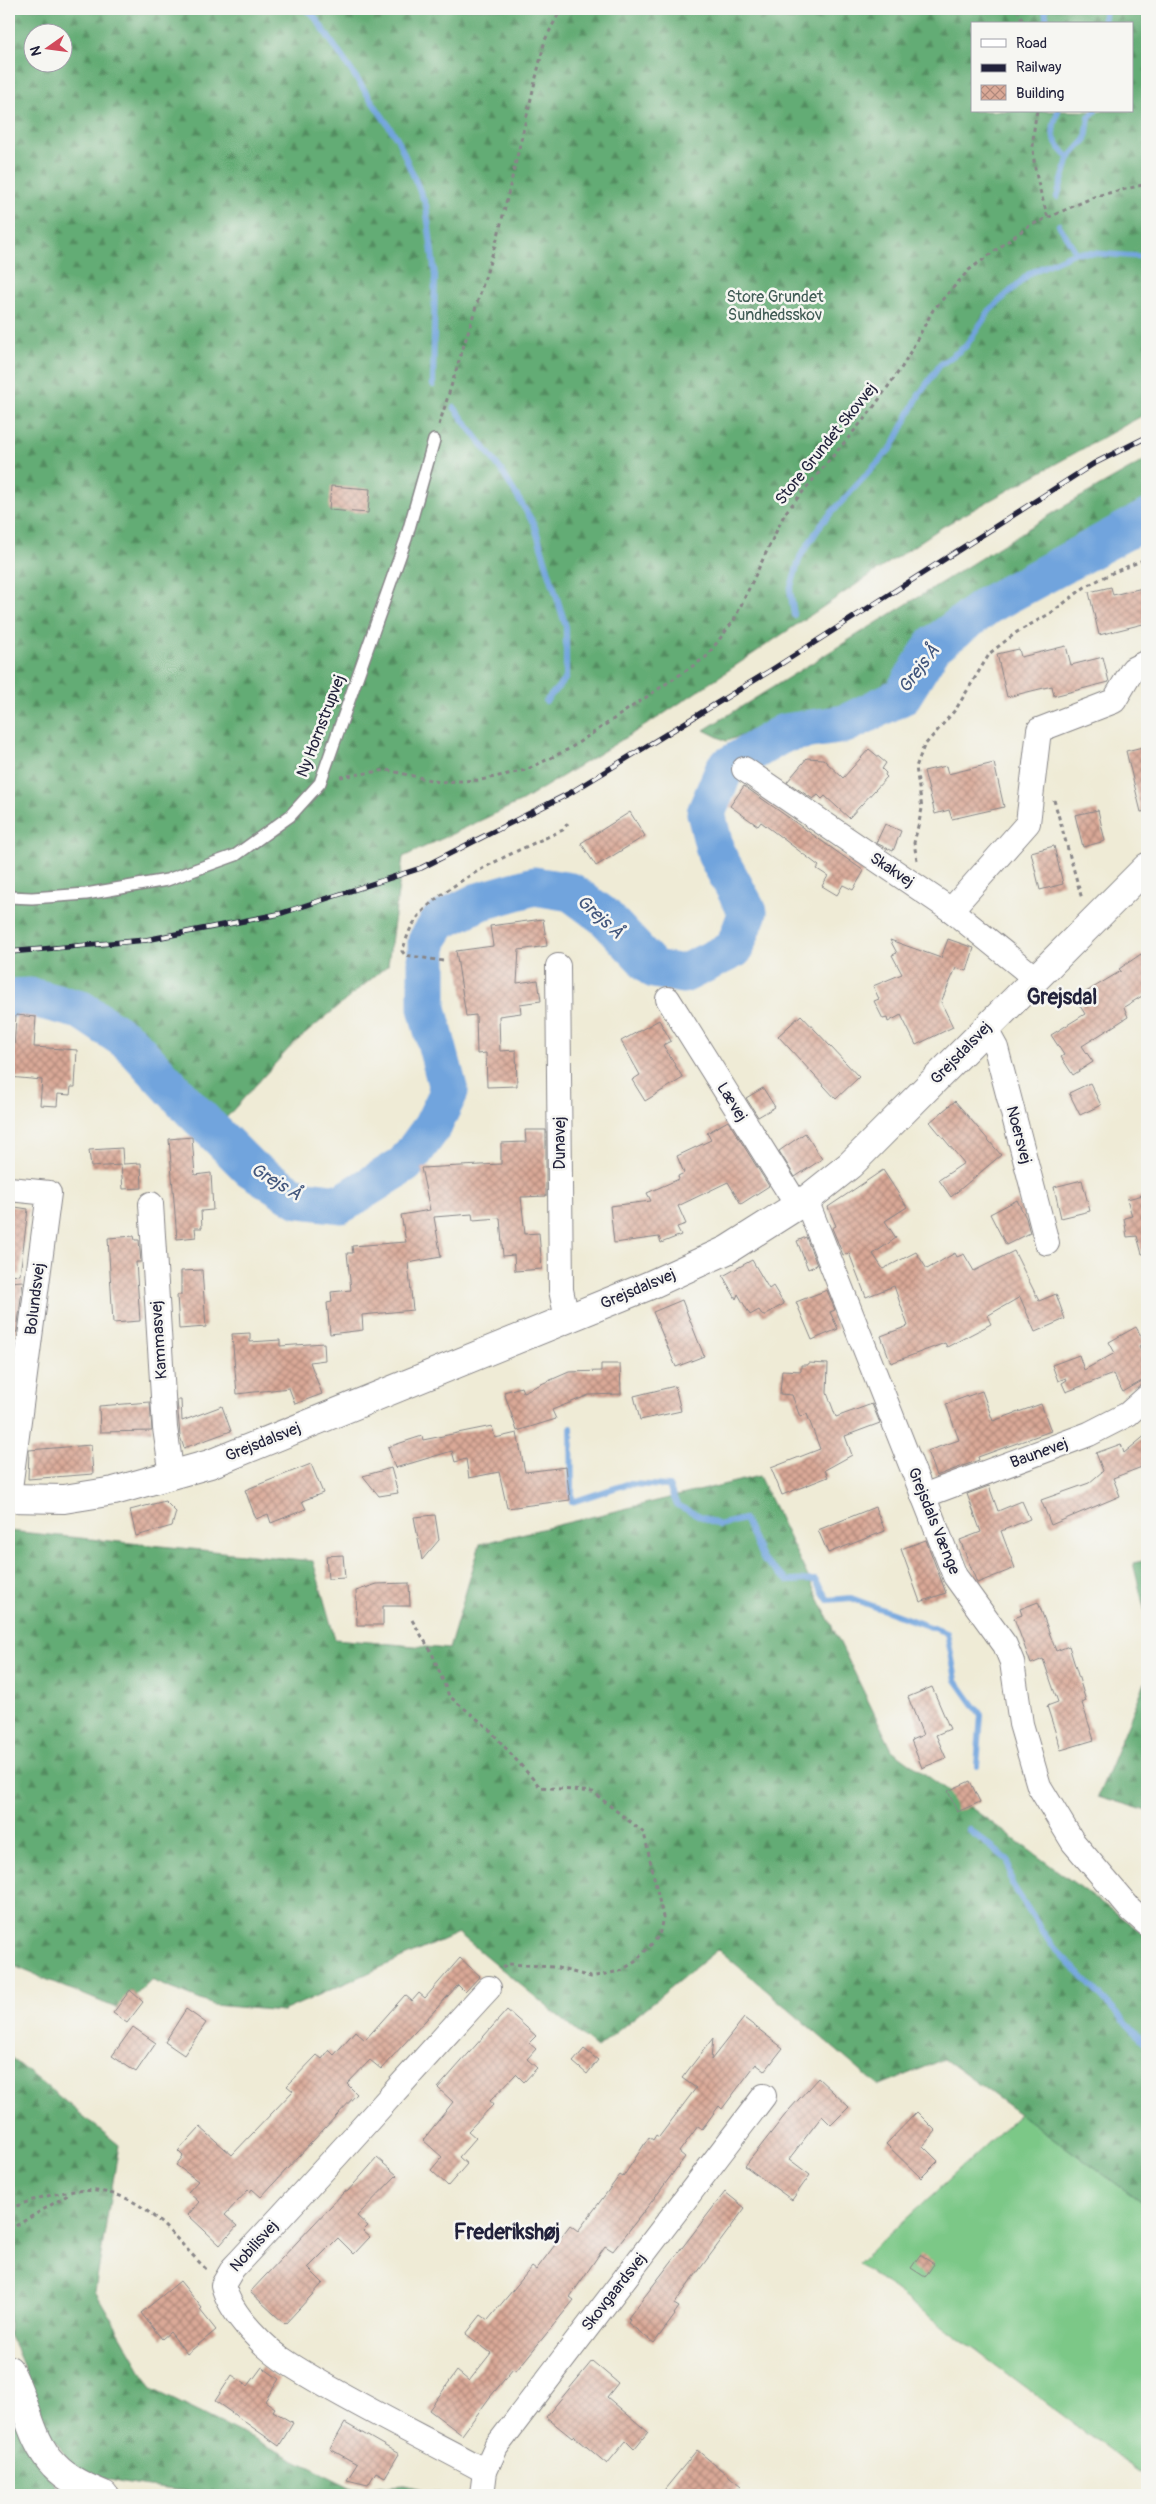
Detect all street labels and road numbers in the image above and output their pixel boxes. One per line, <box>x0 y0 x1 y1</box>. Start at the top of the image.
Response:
street label: Store Grundet Skovvej <box>771 379 881 509</box>
street label: Ny Hornstrupvej <box>292 672 350 780</box>
street label: Skakvej <box>866 848 918 892</box>
street label: Grejsdalsvej <box>926 1017 996 1089</box>
street label: Lævej <box>712 1079 752 1125</box>
street label: Noersvej <box>1002 1104 1036 1166</box>
street label: Dunavej <box>550 1116 570 1170</box>
street label: Bolundsvej <box>21 1262 49 1336</box>
street label: Grejsdalsvej <box>597 1264 679 1314</box>
street label: Kammasvej <box>146 1300 172 1380</box>
street label: Grejsdalsvej <box>222 1418 304 1466</box>
street label: Baunevej <box>1007 1433 1071 1473</box>
street label: Grejsdals Vænge <box>903 1465 965 1577</box>
street label: Nobilisvej <box>226 2216 282 2276</box>
street label: Skovgaardsvej <box>577 2249 651 2335</box>

